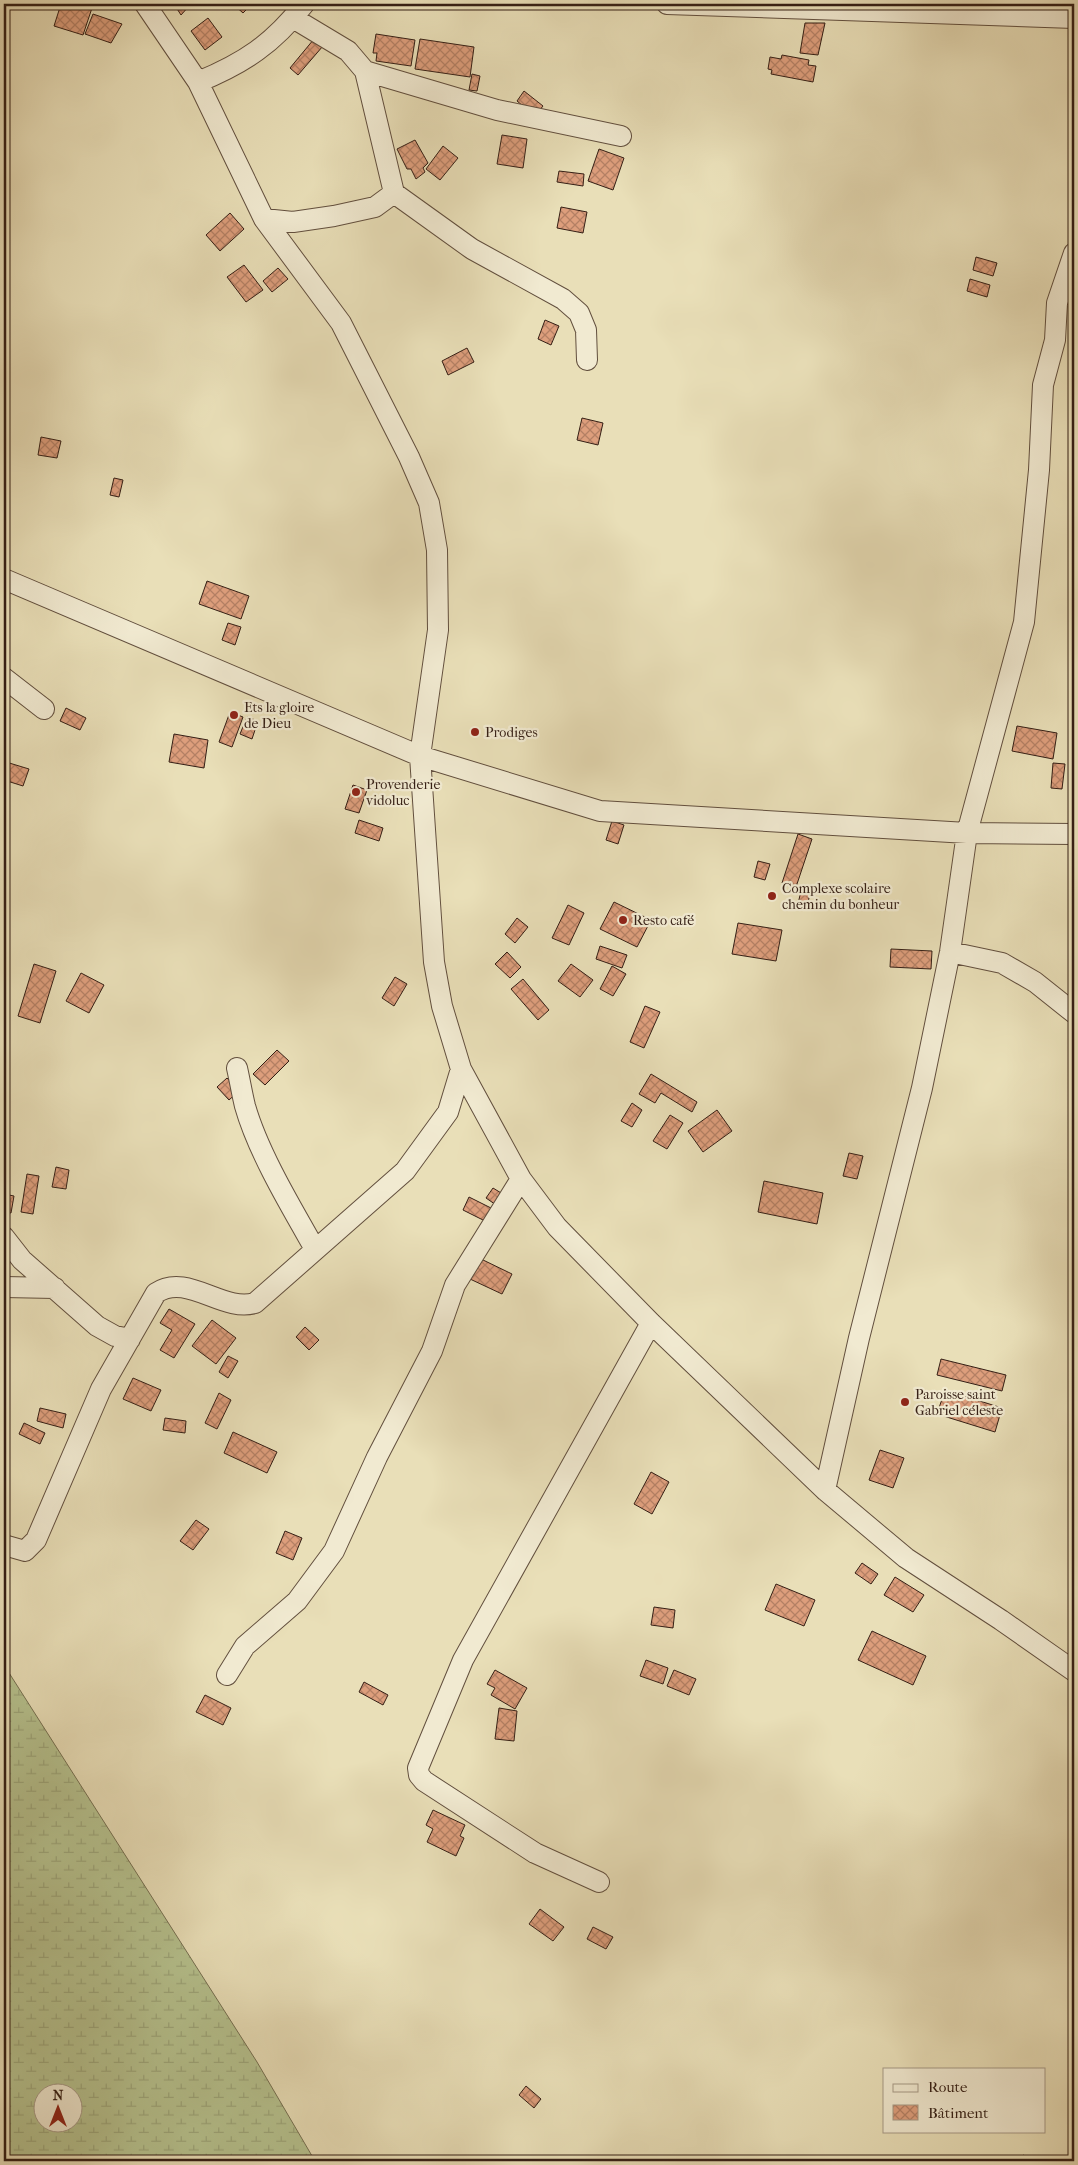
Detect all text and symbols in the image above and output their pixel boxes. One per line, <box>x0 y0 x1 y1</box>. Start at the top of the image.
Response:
place label: Ets la gloire de Dieu <box>244 699 314 732</box>
marker: Ets la gloire de Dieu <box>228 709 240 721</box>
place label: Prodiges <box>485 724 538 741</box>
marker: Prodiges <box>469 726 481 738</box>
place label: Provenderie vidoluc <box>366 776 440 809</box>
marker: Provenderie vidoluc <box>350 786 362 798</box>
place label: Complexe scolaire chemin du bonheur <box>782 880 899 913</box>
marker: Complexe scolaire chemin du bonheur <box>766 890 778 902</box>
place label: Resto café <box>633 912 694 929</box>
marker: Resto café <box>617 914 629 926</box>
place label: Paroisse saint Gabriel céleste <box>915 1386 1003 1419</box>
marker: Paroisse saint Gabriel céleste <box>899 1396 911 1408</box>
legend <box>883 2068 1046 2132</box>
text: Route <box>928 2078 968 2096</box>
north arrow <box>32 2082 82 2132</box>
text: N <box>53 2087 64 2104</box>
text: Bâtiment <box>928 2104 989 2122</box>

